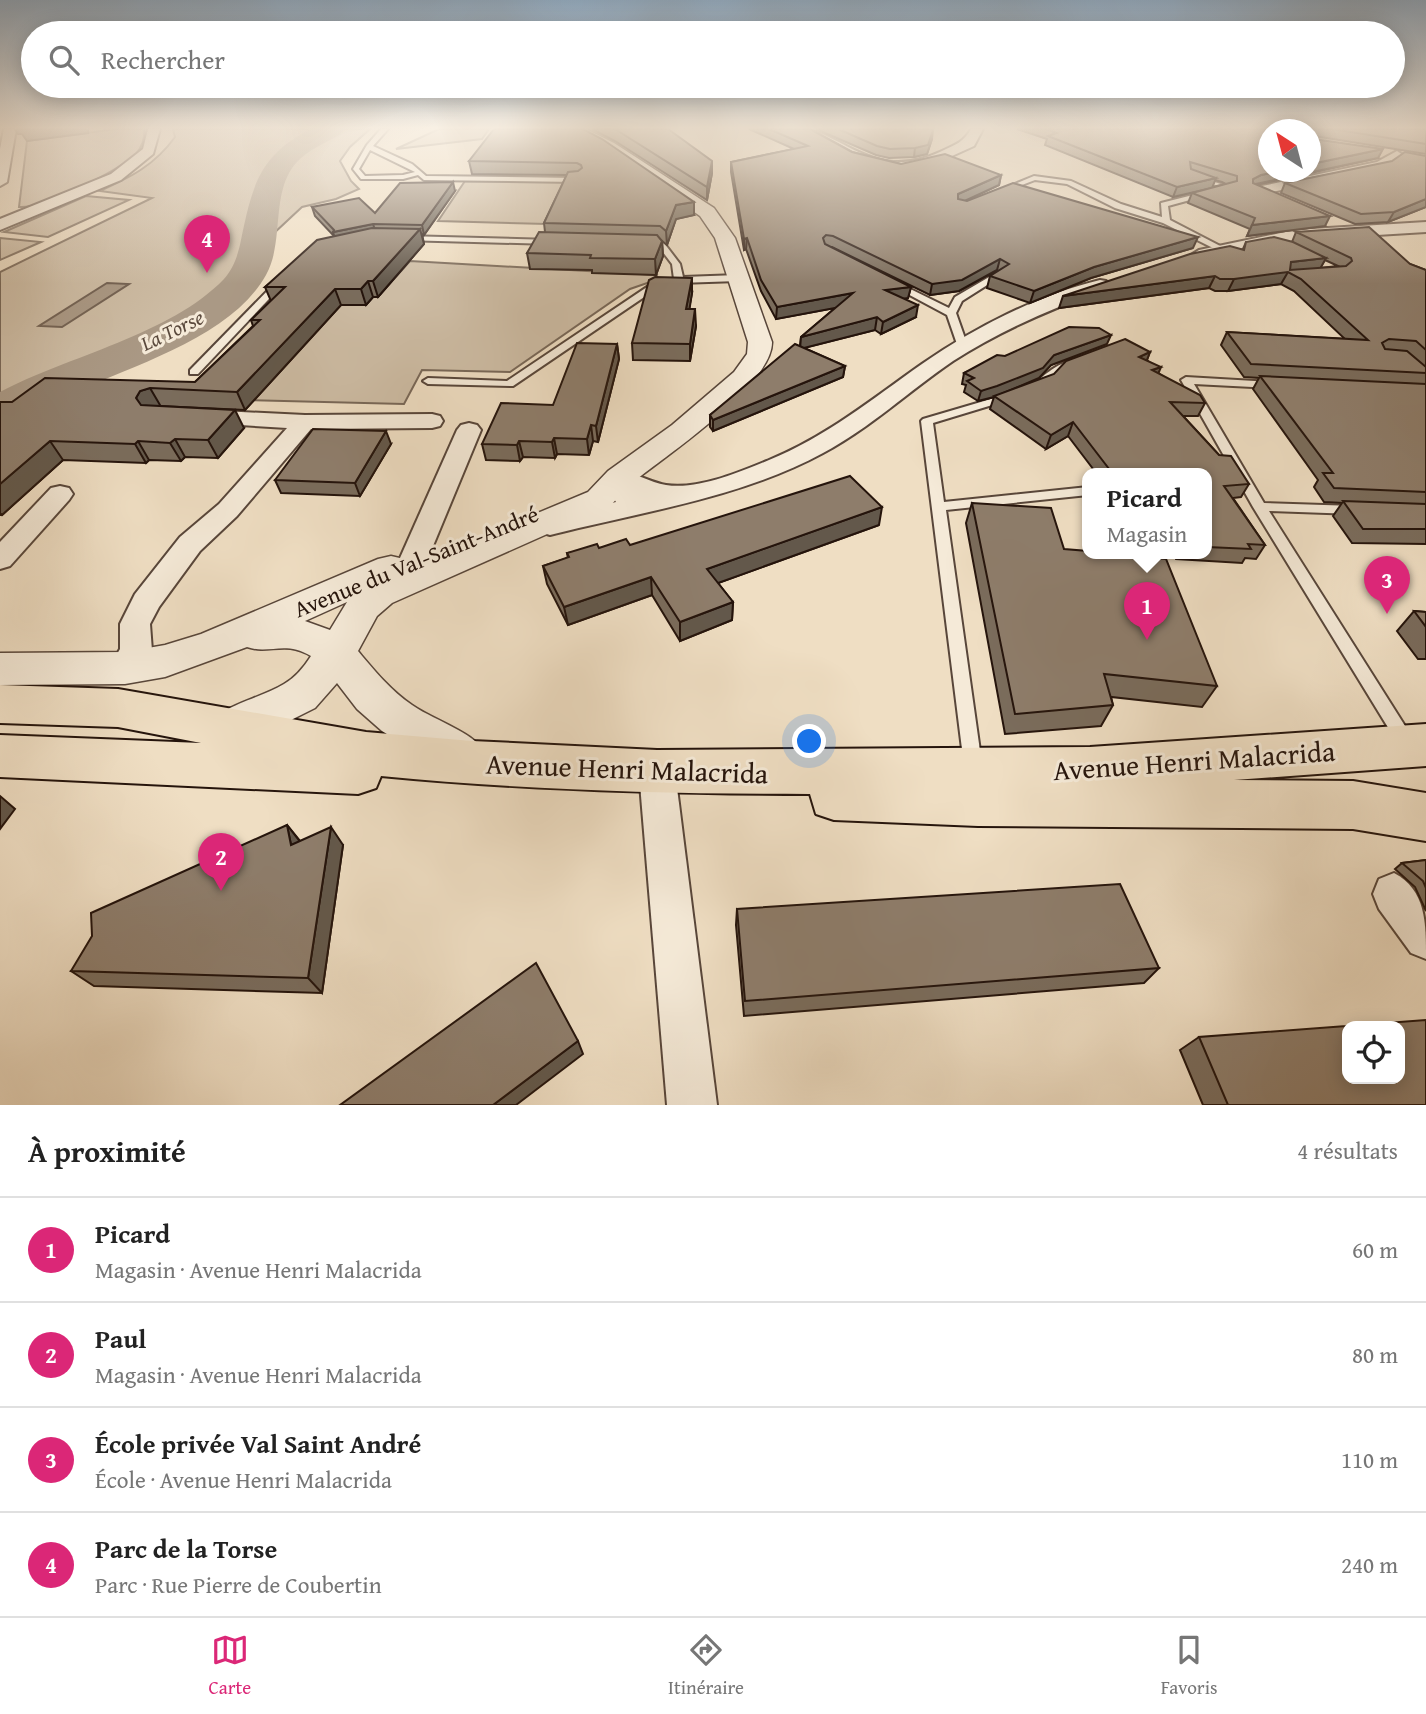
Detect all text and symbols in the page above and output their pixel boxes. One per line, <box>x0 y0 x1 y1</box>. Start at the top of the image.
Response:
search box <box>21 21 1405 98</box>
text: Rechercher <box>101 40 225 79</box>
icon: search <box>45 41 83 79</box>
north arrow <box>1258 119 1321 182</box>
pin: 4 <box>184 215 230 273</box>
water label: La Torse <box>134 301 209 359</box>
popup <box>1082 468 1212 559</box>
text: Picard <box>1107 478 1182 517</box>
street label: Avenue du Val-Saint-André <box>289 497 543 625</box>
text: Magasin <box>1107 517 1187 550</box>
pin: 3 <box>1364 556 1410 614</box>
pin: 1 <box>1124 582 1170 640</box>
your location <box>792 724 826 758</box>
street label: Avenue Henri Malacrida <box>1052 730 1337 790</box>
street label: Avenue Henri Malacrida <box>485 743 770 793</box>
pin: 2 <box>198 833 244 891</box>
map controls <box>1342 1021 1405 1084</box>
button: locate <box>1342 1021 1405 1084</box>
text: À proximité <box>28 1129 186 1173</box>
text: 4 résultats <box>1297 1134 1398 1167</box>
text: Picard <box>95 1214 170 1253</box>
text: 1 <box>45 1233 57 1266</box>
text: 60 m <box>1352 1233 1398 1266</box>
text: Magasin · Avenue Henri Malacrida <box>95 1253 422 1286</box>
text: Paul <box>95 1319 146 1358</box>
text: 2 <box>45 1338 57 1371</box>
text: 80 m <box>1352 1338 1398 1371</box>
text: Magasin · Avenue Henri Malacrida <box>95 1358 422 1391</box>
text: École privée Val Saint André <box>95 1424 421 1463</box>
text: 3 <box>45 1443 57 1476</box>
text: 110 m <box>1341 1443 1398 1476</box>
text: École · Avenue Henri Malacrida <box>95 1463 392 1496</box>
text: Parc de la Torse <box>95 1529 277 1568</box>
text: 4 <box>45 1548 57 1581</box>
text: 240 m <box>1341 1548 1398 1581</box>
text: Parc · Rue Pierre de Coubertin <box>95 1568 382 1601</box>
tab: Carte <box>208 1631 251 1701</box>
tab: Itinéraire <box>668 1631 744 1701</box>
tab: Favoris <box>1161 1631 1218 1701</box>

